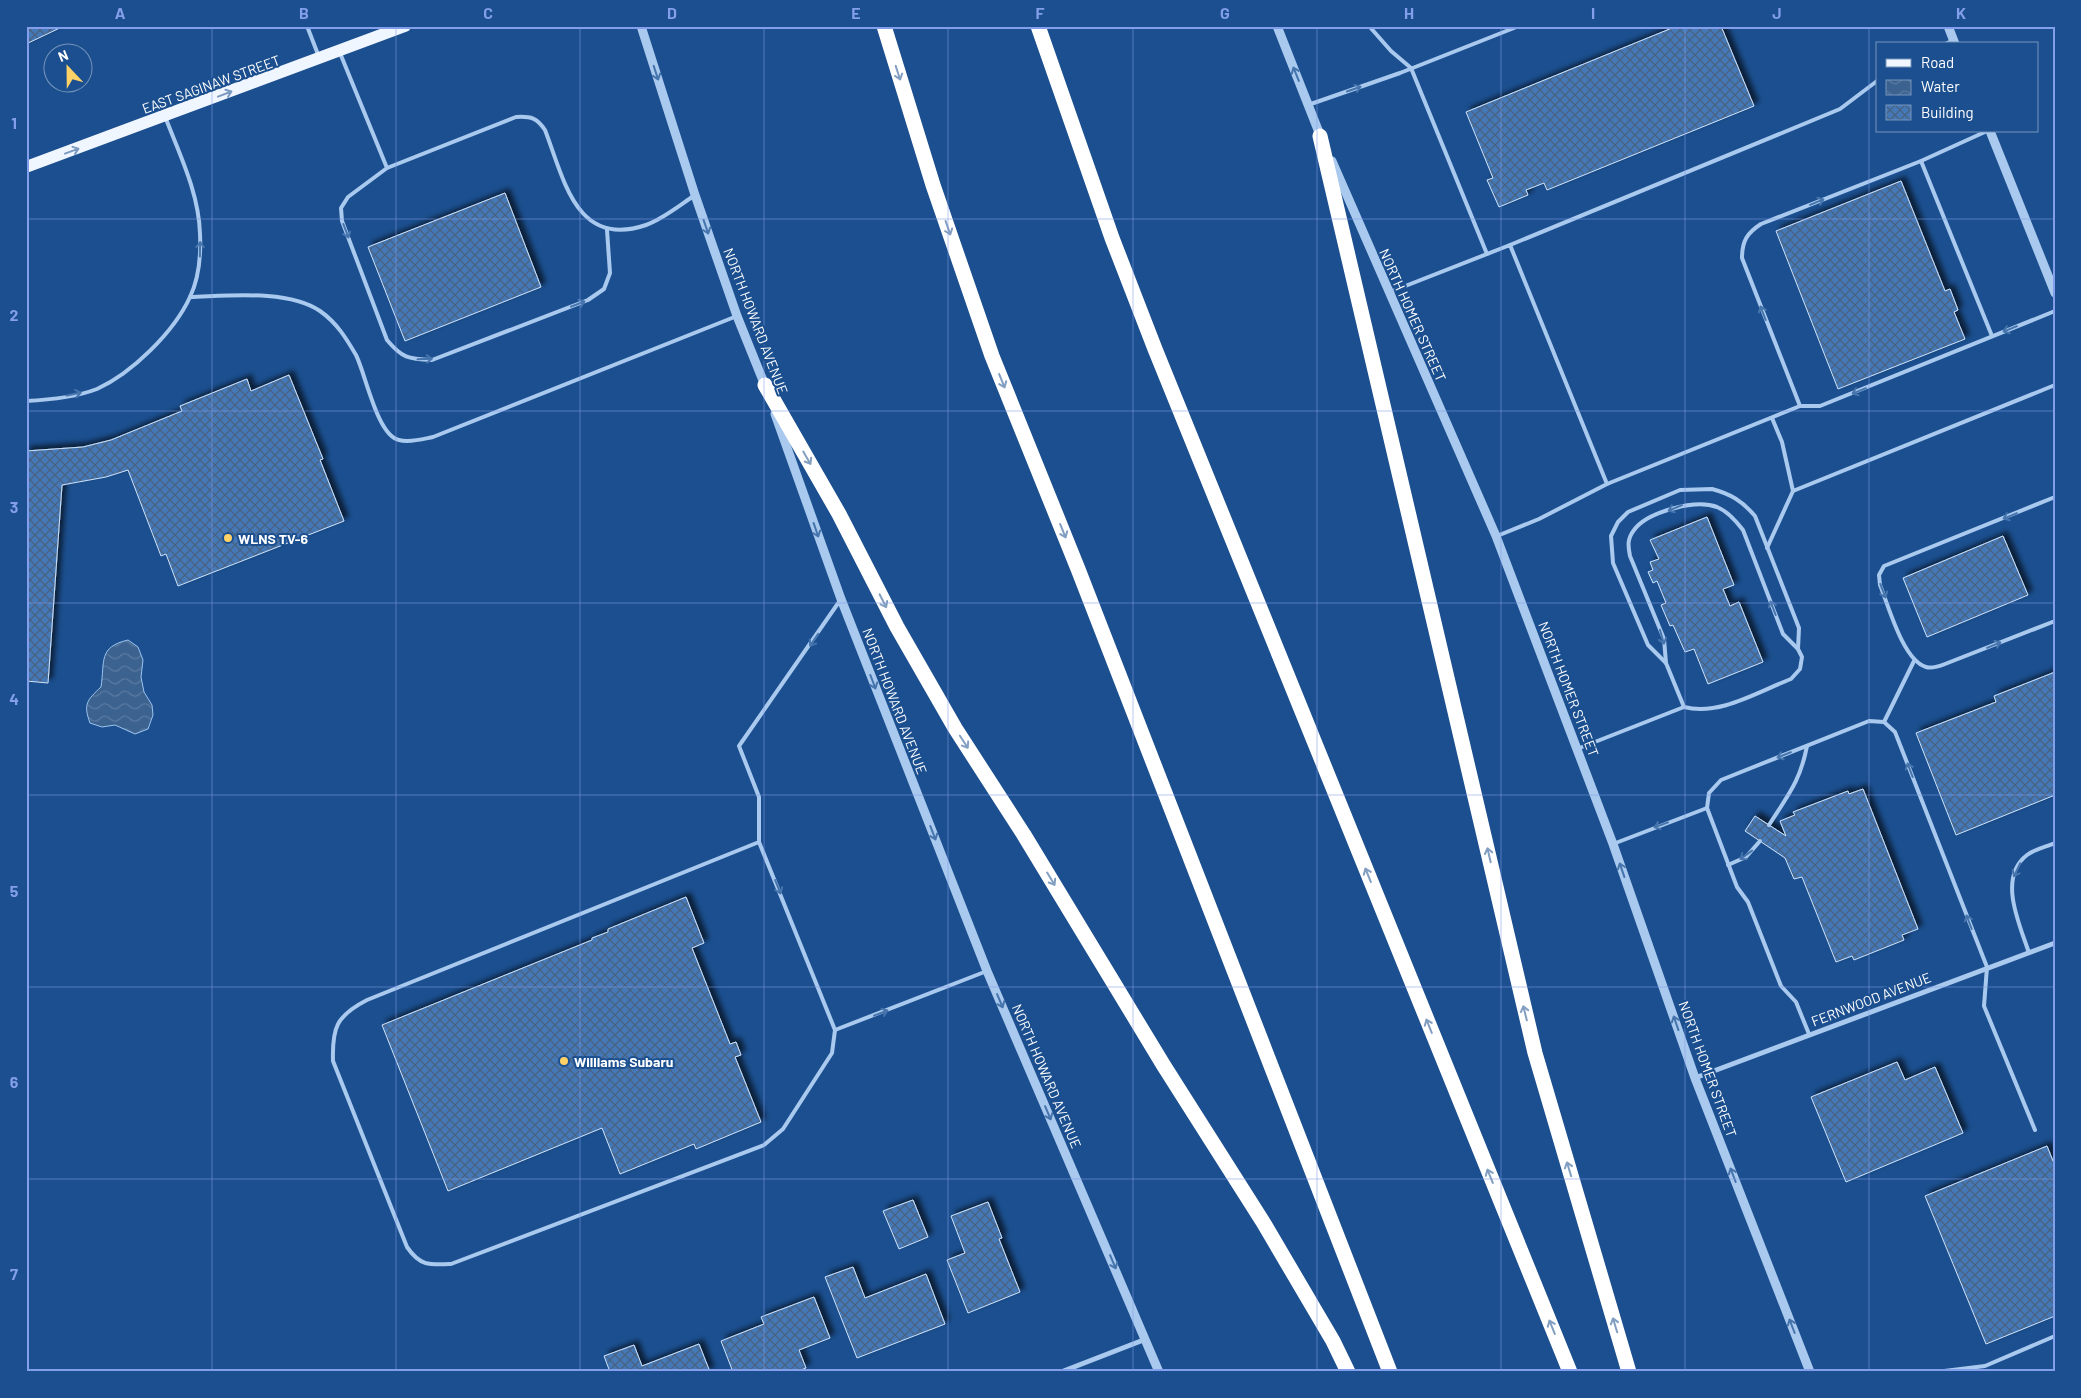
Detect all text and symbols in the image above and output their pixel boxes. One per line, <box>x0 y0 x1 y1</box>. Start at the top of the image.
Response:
text: A <box>115 3 126 22</box>
text: B <box>299 3 309 22</box>
text: C <box>483 3 493 22</box>
text: D <box>667 3 677 22</box>
text: E <box>851 3 861 22</box>
text: F <box>1036 3 1045 22</box>
text: G <box>1220 3 1230 22</box>
text: H <box>1404 3 1414 22</box>
text: I <box>1591 3 1595 22</box>
text: J <box>1772 3 1782 22</box>
text: K <box>1956 3 1966 22</box>
north arrow <box>42 42 92 92</box>
legend <box>1876 42 2038 132</box>
text: N <box>55 46 70 65</box>
street label: EAST SAGINAW STREET <box>140 51 282 117</box>
text: Road <box>1921 53 1954 71</box>
one-way arrow <box>652 64 661 80</box>
one-way arrow <box>893 65 903 81</box>
one-way arrow <box>1291 67 1300 82</box>
text: Water <box>1921 77 1960 95</box>
one-way arrow <box>1346 84 1361 93</box>
one-way arrow <box>217 89 232 98</box>
text: Building <box>1921 103 1974 121</box>
text: 1 <box>11 113 17 132</box>
one-way arrow <box>64 146 79 155</box>
one-way arrow <box>1809 196 1824 206</box>
one-way arrow <box>702 219 711 235</box>
one-way arrow <box>944 219 953 235</box>
one-way arrow <box>342 223 351 238</box>
one-way arrow <box>195 242 205 258</box>
street label: NORTH HOWARD AVENUE <box>720 245 792 397</box>
street label: NORTH HOMER STREET <box>1376 246 1450 384</box>
one-way arrow <box>570 299 585 308</box>
text: 2 <box>10 305 19 324</box>
one-way arrow <box>1758 306 1767 322</box>
one-way arrow <box>2002 325 2018 334</box>
one-way arrow <box>417 354 433 364</box>
one-way arrow <box>998 373 1007 388</box>
one-way arrow <box>1852 386 1867 396</box>
one-way arrow <box>66 389 82 398</box>
one-way arrow <box>802 450 812 464</box>
text: 3 <box>10 497 18 516</box>
one-way arrow <box>1668 504 1683 514</box>
one-way arrow <box>2002 512 2017 521</box>
one-way arrow <box>812 522 821 537</box>
one-way arrow <box>1059 523 1068 539</box>
place label: WLNS TV-6 <box>238 530 308 547</box>
marker: WLNS TV-6 <box>222 532 234 544</box>
one-way arrow <box>1878 583 1888 598</box>
one-way arrow <box>879 593 888 608</box>
one-way arrow <box>1768 601 1777 617</box>
street label: NORTH HOMER STREET <box>1535 619 1603 759</box>
street label: NORTH HOWARD AVENUE <box>859 625 931 777</box>
one-way arrow <box>1658 629 1668 645</box>
one-way arrow <box>809 633 819 647</box>
one-way arrow <box>1986 640 2001 649</box>
one-way arrow <box>869 674 878 689</box>
text: 4 <box>9 689 19 708</box>
one-way arrow <box>959 735 969 749</box>
one-way arrow <box>1777 751 1792 760</box>
one-way arrow <box>1904 763 1913 778</box>
one-way arrow <box>1654 821 1669 830</box>
one-way arrow <box>929 825 938 841</box>
one-way arrow <box>1484 847 1493 863</box>
one-way arrow <box>1739 850 1753 860</box>
one-way arrow <box>2012 862 2021 877</box>
one-way arrow <box>1617 863 1626 878</box>
one-way arrow <box>1362 868 1372 883</box>
one-way arrow <box>1046 872 1056 886</box>
one-way arrow <box>773 879 783 894</box>
text: 5 <box>10 881 19 900</box>
one-way arrow <box>1964 914 1973 930</box>
street label: FERNWOOD AVENUE <box>1809 968 1933 1030</box>
one-way arrow <box>995 993 1005 1008</box>
street label: NORTH HOMER STREET <box>1675 999 1741 1139</box>
street label: NORTH HOWARD AVENUE <box>1009 1001 1085 1151</box>
one-way arrow <box>1520 1005 1529 1021</box>
one-way arrow <box>873 1008 888 1017</box>
one-way arrow <box>1671 1016 1680 1031</box>
one-way arrow <box>1424 1019 1433 1034</box>
place label: Williams Subaru <box>574 1053 673 1070</box>
marker: Williams Subaru <box>558 1055 570 1067</box>
text: 6 <box>10 1072 19 1091</box>
one-way arrow <box>1045 1105 1054 1120</box>
one-way arrow <box>1563 1162 1573 1178</box>
one-way arrow <box>1728 1168 1737 1183</box>
one-way arrow <box>1485 1169 1495 1184</box>
one-way arrow <box>1108 1254 1118 1269</box>
text: 7 <box>10 1264 18 1283</box>
one-way arrow <box>1610 1317 1620 1333</box>
one-way arrow <box>1787 1319 1797 1334</box>
one-way arrow <box>1546 1320 1556 1335</box>

